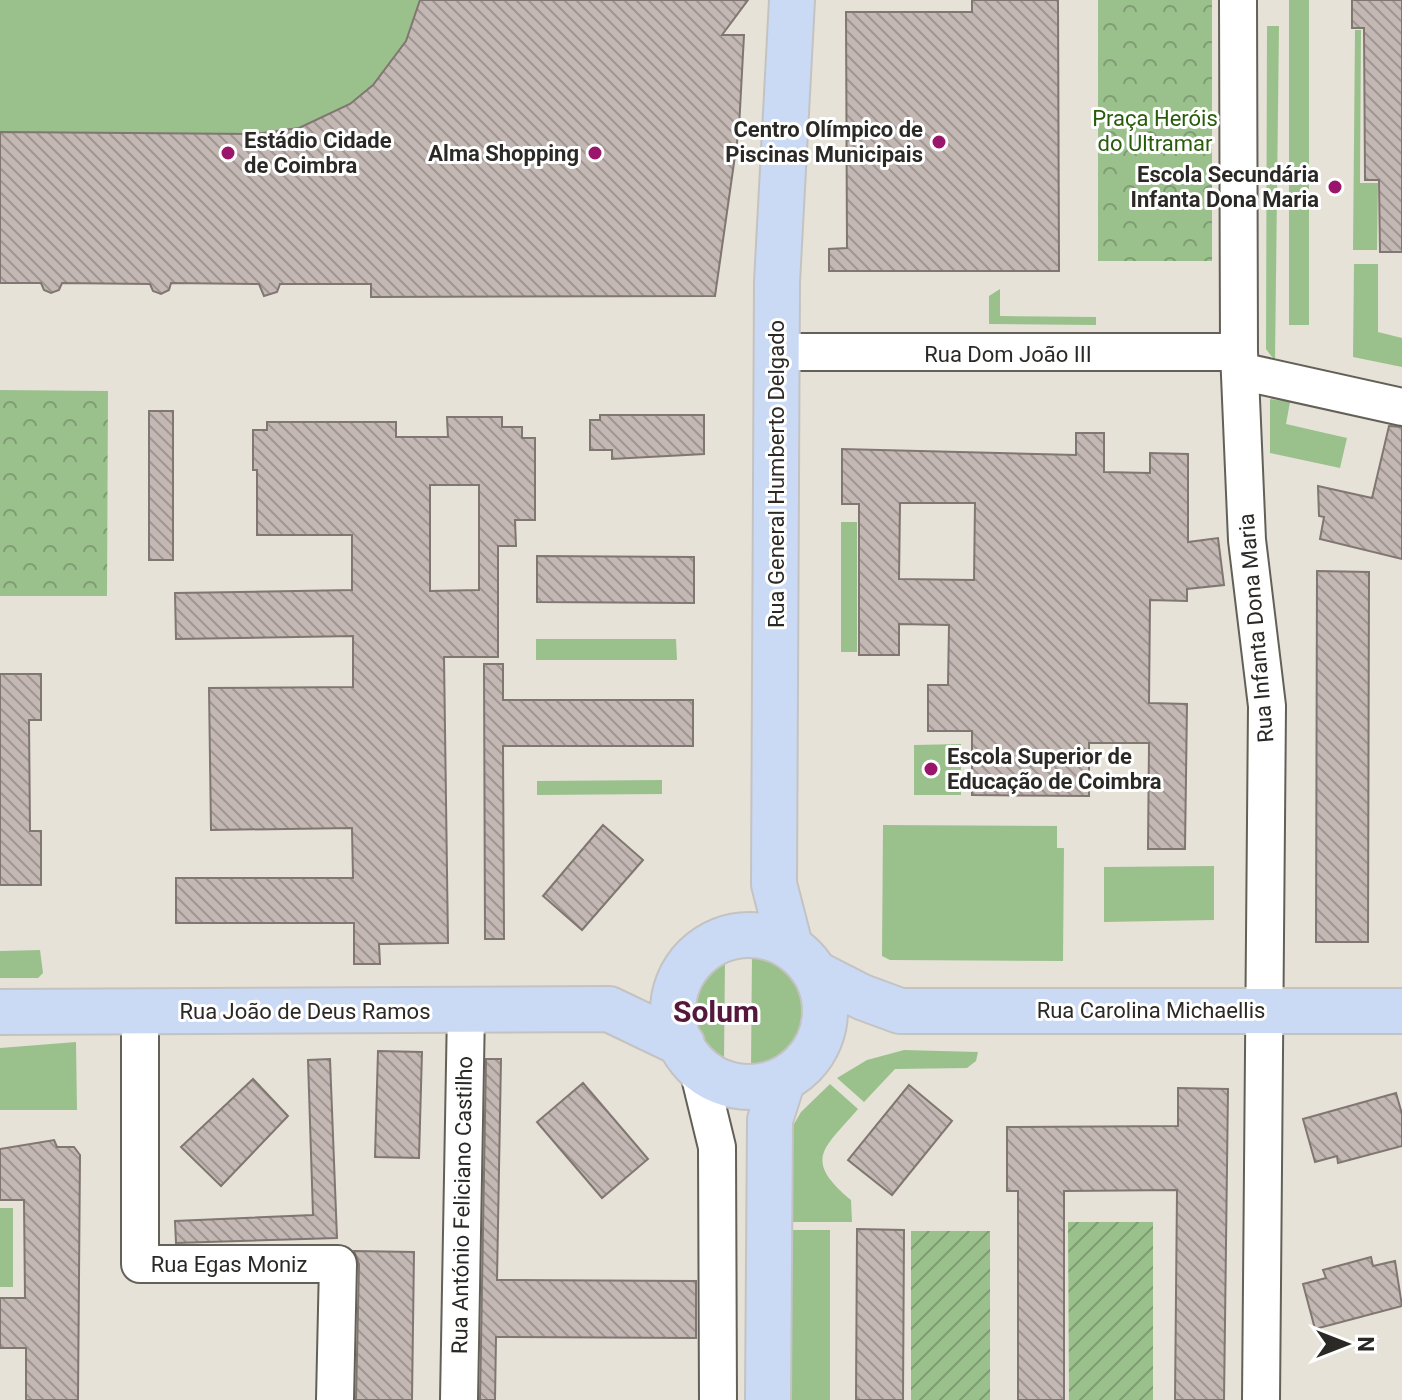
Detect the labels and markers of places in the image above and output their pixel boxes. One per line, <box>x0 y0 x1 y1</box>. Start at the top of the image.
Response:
place label: Centro Olímpico de Piscinas Municipais <box>725 117 923 167</box>
place label: Estádio Cidade de Coimbra <box>244 128 392 178</box>
marker: Centro Olímpico de Piscinas Municipais <box>930 133 948 151</box>
place label: Alma Shopping <box>428 141 579 166</box>
marker: Estádio Cidade de Coimbra <box>219 144 237 162</box>
marker: Alma Shopping <box>586 144 604 162</box>
place label: Escola Secundária Infanta Dona Maria <box>1131 162 1319 212</box>
marker: Escola Secundária Infanta Dona Maria <box>1326 178 1344 196</box>
place label: Escola Superior de Educação de Coimbra <box>947 744 1162 794</box>
marker: Escola Superior de Educação de Coimbra <box>922 760 940 778</box>

